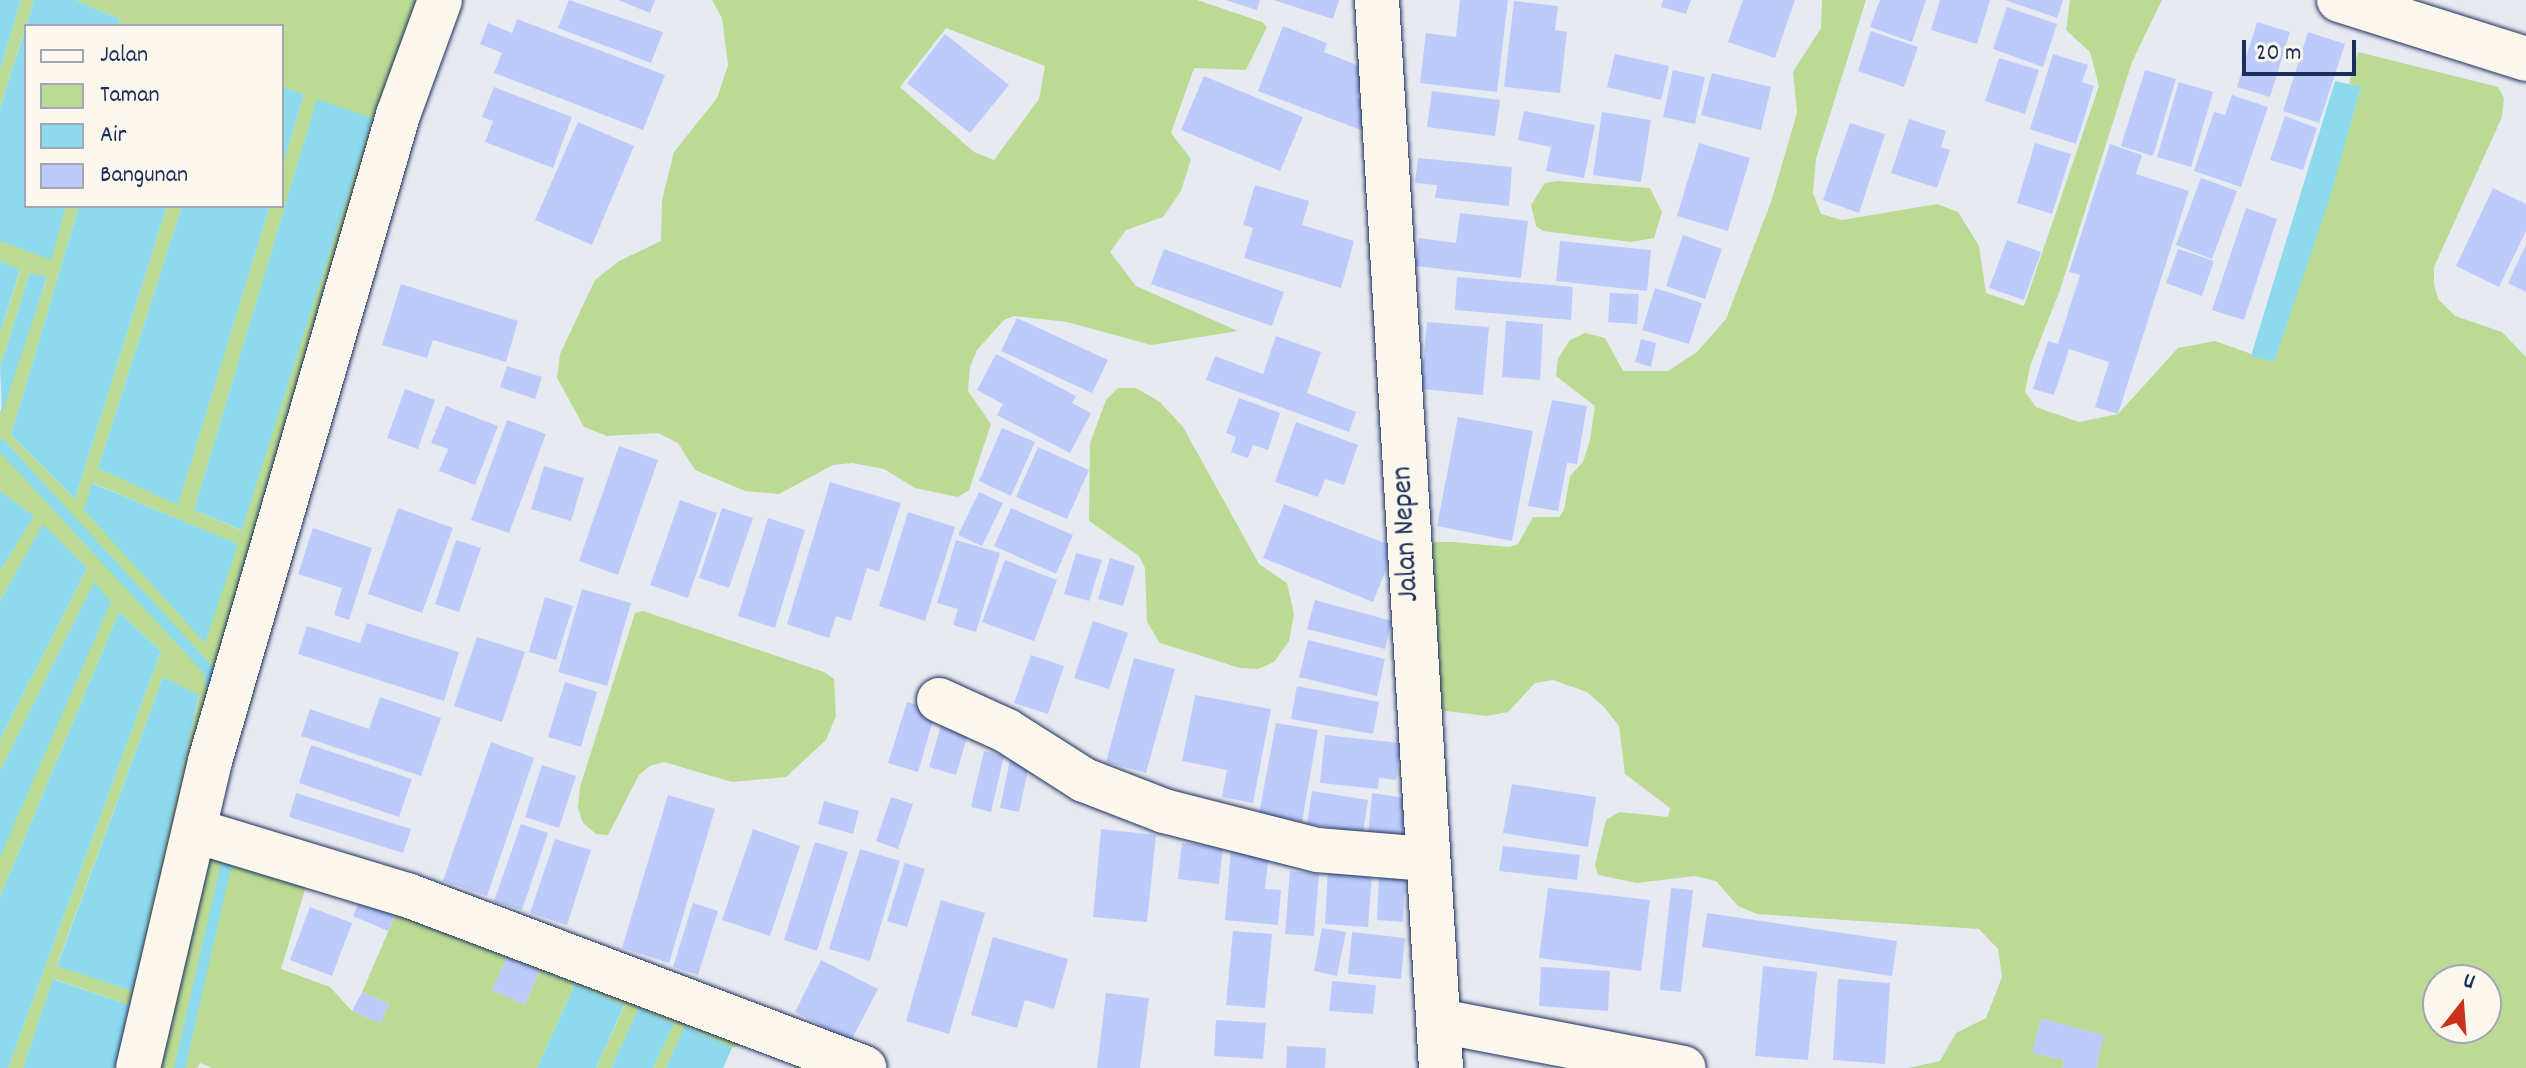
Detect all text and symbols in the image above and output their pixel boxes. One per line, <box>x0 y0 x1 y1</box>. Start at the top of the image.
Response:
legend <box>24 24 284 208</box>
scale bar <box>2246 24 2360 74</box>
text: 20 m <box>2256 37 2302 71</box>
text: Jalan <box>100 39 148 73</box>
text: Taman <box>100 79 160 113</box>
text: Air <box>100 119 126 153</box>
text: Bangunan <box>100 159 188 193</box>
street label: Jalan Nepen <box>1386 465 1430 603</box>
north arrow <box>2422 964 2502 1044</box>
text: U <box>2459 966 2478 999</box>

